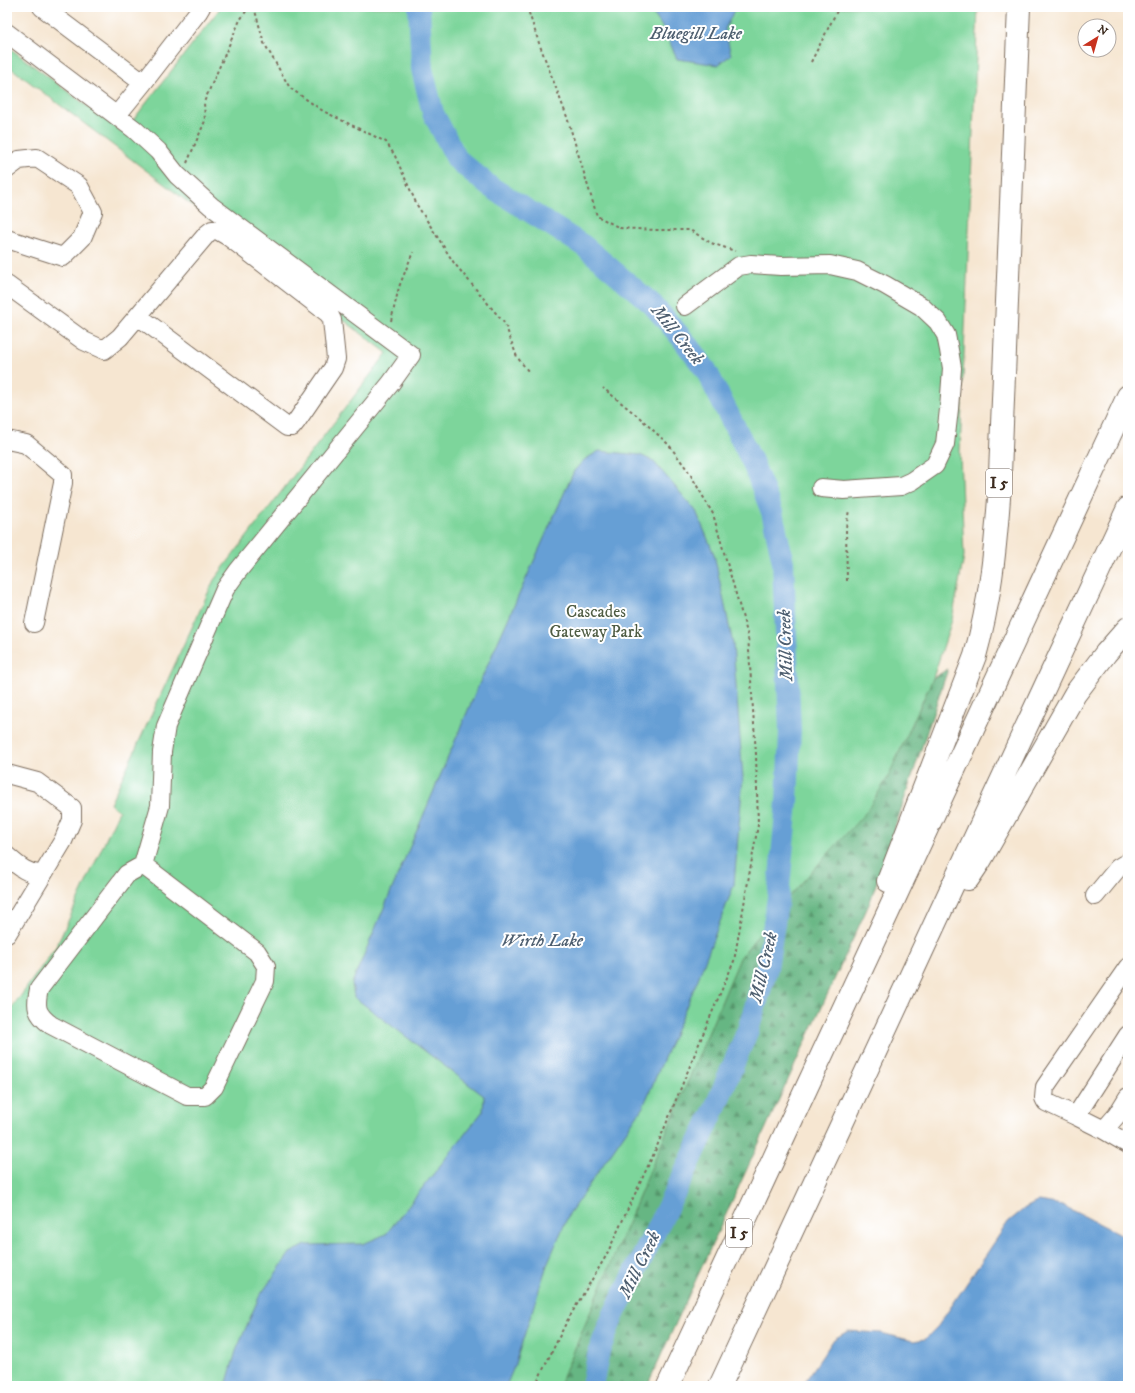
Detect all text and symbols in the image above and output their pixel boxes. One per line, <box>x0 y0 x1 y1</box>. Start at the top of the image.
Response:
north arrow <box>1077 18 1117 58</box>
water label: Bluegill Lake <box>649 23 743 45</box>
text: N <box>1095 23 1110 39</box>
water label: Mill Creek <box>645 299 708 370</box>
road number: I 5 <box>986 469 1012 497</box>
park label: Cascades Gateway Park <box>549 601 643 643</box>
water label: Mill Creek <box>774 608 798 683</box>
water label: Mill Creek <box>745 929 783 1006</box>
water label: Wirth Lake <box>501 930 584 952</box>
road number: I 5 <box>726 1219 752 1247</box>
water label: Mill Creek <box>614 1228 666 1304</box>

